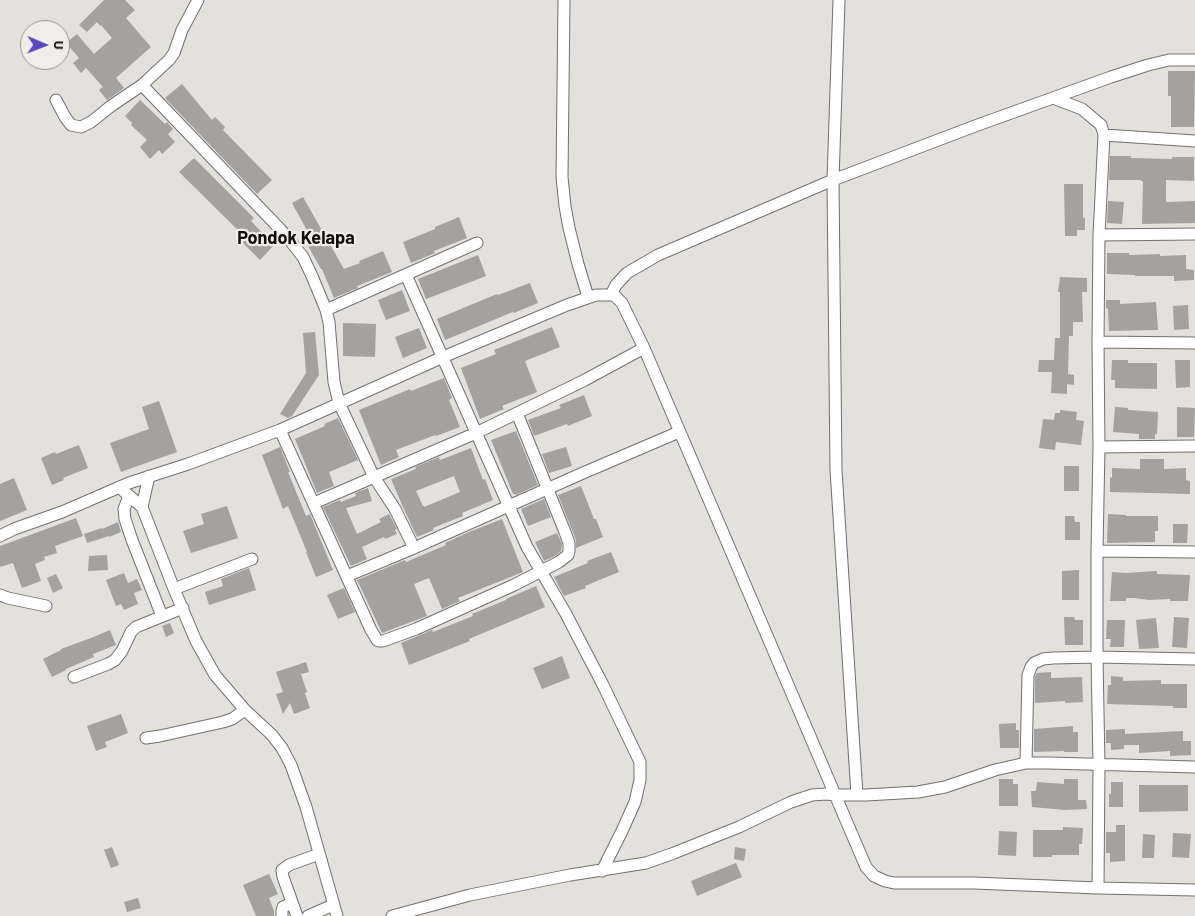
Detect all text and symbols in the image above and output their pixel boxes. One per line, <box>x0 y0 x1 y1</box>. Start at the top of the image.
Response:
north arrow <box>20 20 70 70</box>
text: U <box>51 41 68 50</box>
district label: Pondok Kelapa <box>237 227 355 249</box>

